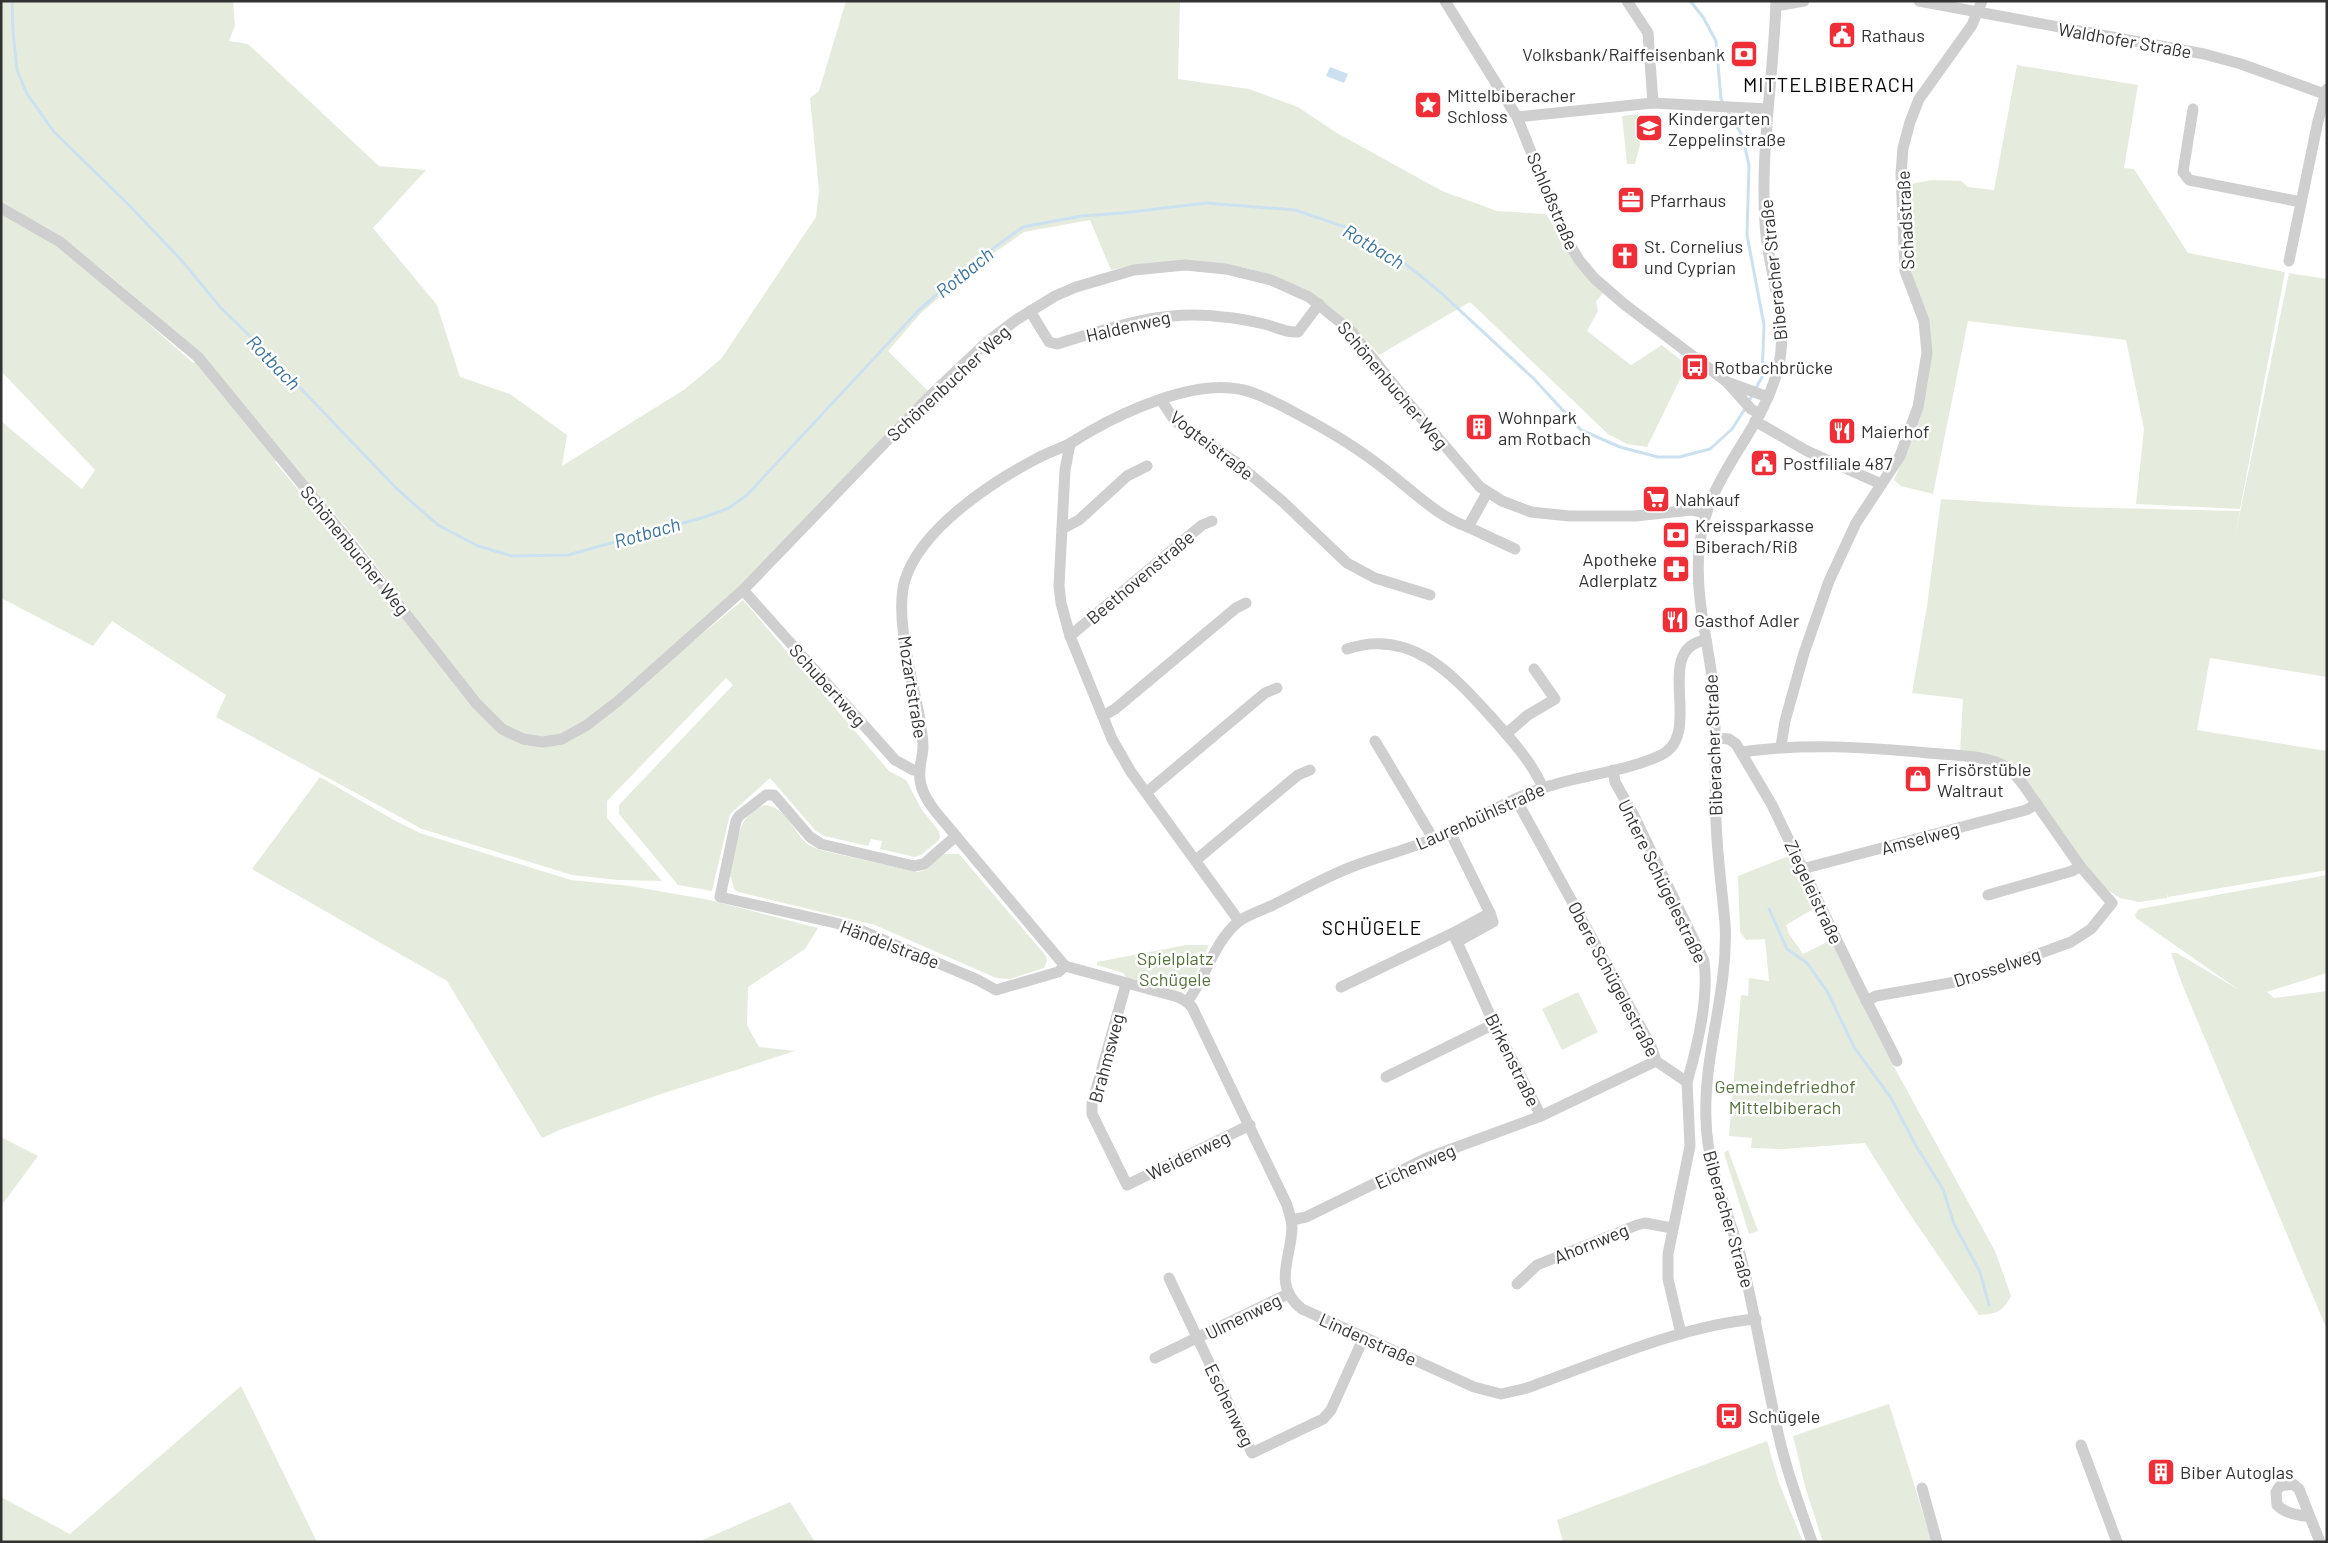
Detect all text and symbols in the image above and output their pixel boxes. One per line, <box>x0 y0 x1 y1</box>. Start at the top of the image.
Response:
street label: Waldhofer Straße <box>2057 17 2193 63</box>
public building icon: Rathaus <box>1827 20 1857 50</box>
place label: Rathaus <box>1861 24 1925 46</box>
bank icon: Volksbank/Raiffeisenbank <box>1729 39 1759 69</box>
place label: Volksbank/Raiffeisenbank <box>1522 43 1725 65</box>
district label: MITTELBIBERACH <box>1743 72 1915 96</box>
place label: Mittelbiberacher Schloss <box>1447 84 1576 127</box>
place icon: Mittelbiberacher Schloss <box>1413 90 1443 120</box>
place label: Kindergarten Zeppelinstraße <box>1668 107 1786 150</box>
school or university icon: Kindergarten Zeppelinstraße <box>1634 113 1664 143</box>
street label: Schloßstraße <box>1523 149 1583 253</box>
street label: Schadstraße <box>1891 170 1919 270</box>
office icon: Pfarrhaus <box>1616 185 1646 215</box>
place label: Pfarrhaus <box>1650 189 1726 211</box>
street label: Biberacher Straße <box>1755 198 1791 342</box>
water label: Rotbach <box>1339 219 1409 273</box>
place label: St. Cornelius und Cyprian <box>1644 235 1743 278</box>
church icon: St. Cornelius und Cyprian <box>1610 241 1640 271</box>
water label: Rotbach <box>931 242 998 302</box>
street label: Haldenweg <box>1084 306 1172 346</box>
street label: Schönenbucher Weg <box>1333 317 1453 453</box>
street label: Schönenbucher Weg <box>882 320 1014 446</box>
water label: Rotbach <box>242 330 306 394</box>
bus stop icon: Rotbachbrücke <box>1680 352 1710 382</box>
place label: Rotbachbrücke <box>1714 356 1833 378</box>
street label: Vogteistraße <box>1166 406 1258 484</box>
place label: Wohnpark am Rotbach <box>1498 406 1591 449</box>
building icon: Wohnpark am Rotbach <box>1464 412 1494 442</box>
restaurant icon: Maierhof <box>1827 416 1857 446</box>
place label: Maierhof <box>1861 420 1930 442</box>
public building icon: Postfiliale 487 <box>1749 448 1779 478</box>
place label: Postfiliale 487 <box>1783 452 1893 474</box>
street label: Schönenbucher Weg <box>296 481 414 619</box>
supermarket icon: Nahkauf <box>1641 484 1671 514</box>
place label: Nahkauf <box>1675 488 1740 510</box>
water label: Rotbach <box>611 512 683 552</box>
place label: Kreissparkasse Biberach/Riß <box>1695 514 1814 557</box>
bank icon: Kreissparkasse Biberach/Riß <box>1661 520 1691 550</box>
street label: Beethovenstraße <box>1082 526 1198 628</box>
place label: Apotheke Adlerplatz <box>1578 548 1657 591</box>
pharmacy icon: Apotheke Adlerplatz <box>1661 554 1691 584</box>
restaurant icon: Gasthof Adler <box>1660 605 1690 635</box>
place label: Gasthof Adler <box>1694 609 1800 631</box>
street label: Mozartstraße <box>894 634 932 740</box>
street label: Schubertweg <box>785 639 871 731</box>
street label: Biberacher Straße <box>1700 674 1726 816</box>
place label: Frisörstüble Waltraut <box>1937 758 2031 801</box>
shop icon: Frisörstüble Waltraut <box>1903 764 1933 794</box>
street label: Laurenbühlstraße <box>1412 778 1548 854</box>
street label: Untere Schügelestraße <box>1614 796 1712 966</box>
street label: Amselweg <box>1878 817 1962 859</box>
street label: Ziegeleistraße <box>1780 837 1848 947</box>
street label: Obere Schügelestraße <box>1564 898 1664 1060</box>
street label: Händelstraße <box>837 915 943 973</box>
district label: SCHÜGELE <box>1322 916 1422 939</box>
street label: Drosselweg <box>1951 943 2043 991</box>
park label: Spielplatz Schügele <box>1137 947 1213 990</box>
street label: Birkenstraße <box>1481 1010 1545 1110</box>
street label: Brahmsweg <box>1084 1011 1128 1105</box>
park label: Gemeindefriedhof Mittelbiberach <box>1714 1075 1856 1118</box>
street label: Weidenweg <box>1143 1125 1233 1185</box>
street label: Eichenweg <box>1371 1139 1459 1193</box>
street label: Biberacher Straße <box>1699 1148 1759 1290</box>
street label: Ahornweg <box>1551 1218 1631 1268</box>
street label: Ulmenweg <box>1202 1288 1284 1344</box>
street label: Lindenstraße <box>1316 1308 1420 1370</box>
street label: Eschenweg <box>1200 1360 1260 1450</box>
bus stop icon: Schügele <box>1714 1401 1744 1431</box>
place label: Schügele <box>1748 1405 1820 1427</box>
building icon: Biber Autoglas <box>2146 1457 2176 1487</box>
place label: Biber Autoglas <box>2180 1461 2294 1483</box>

